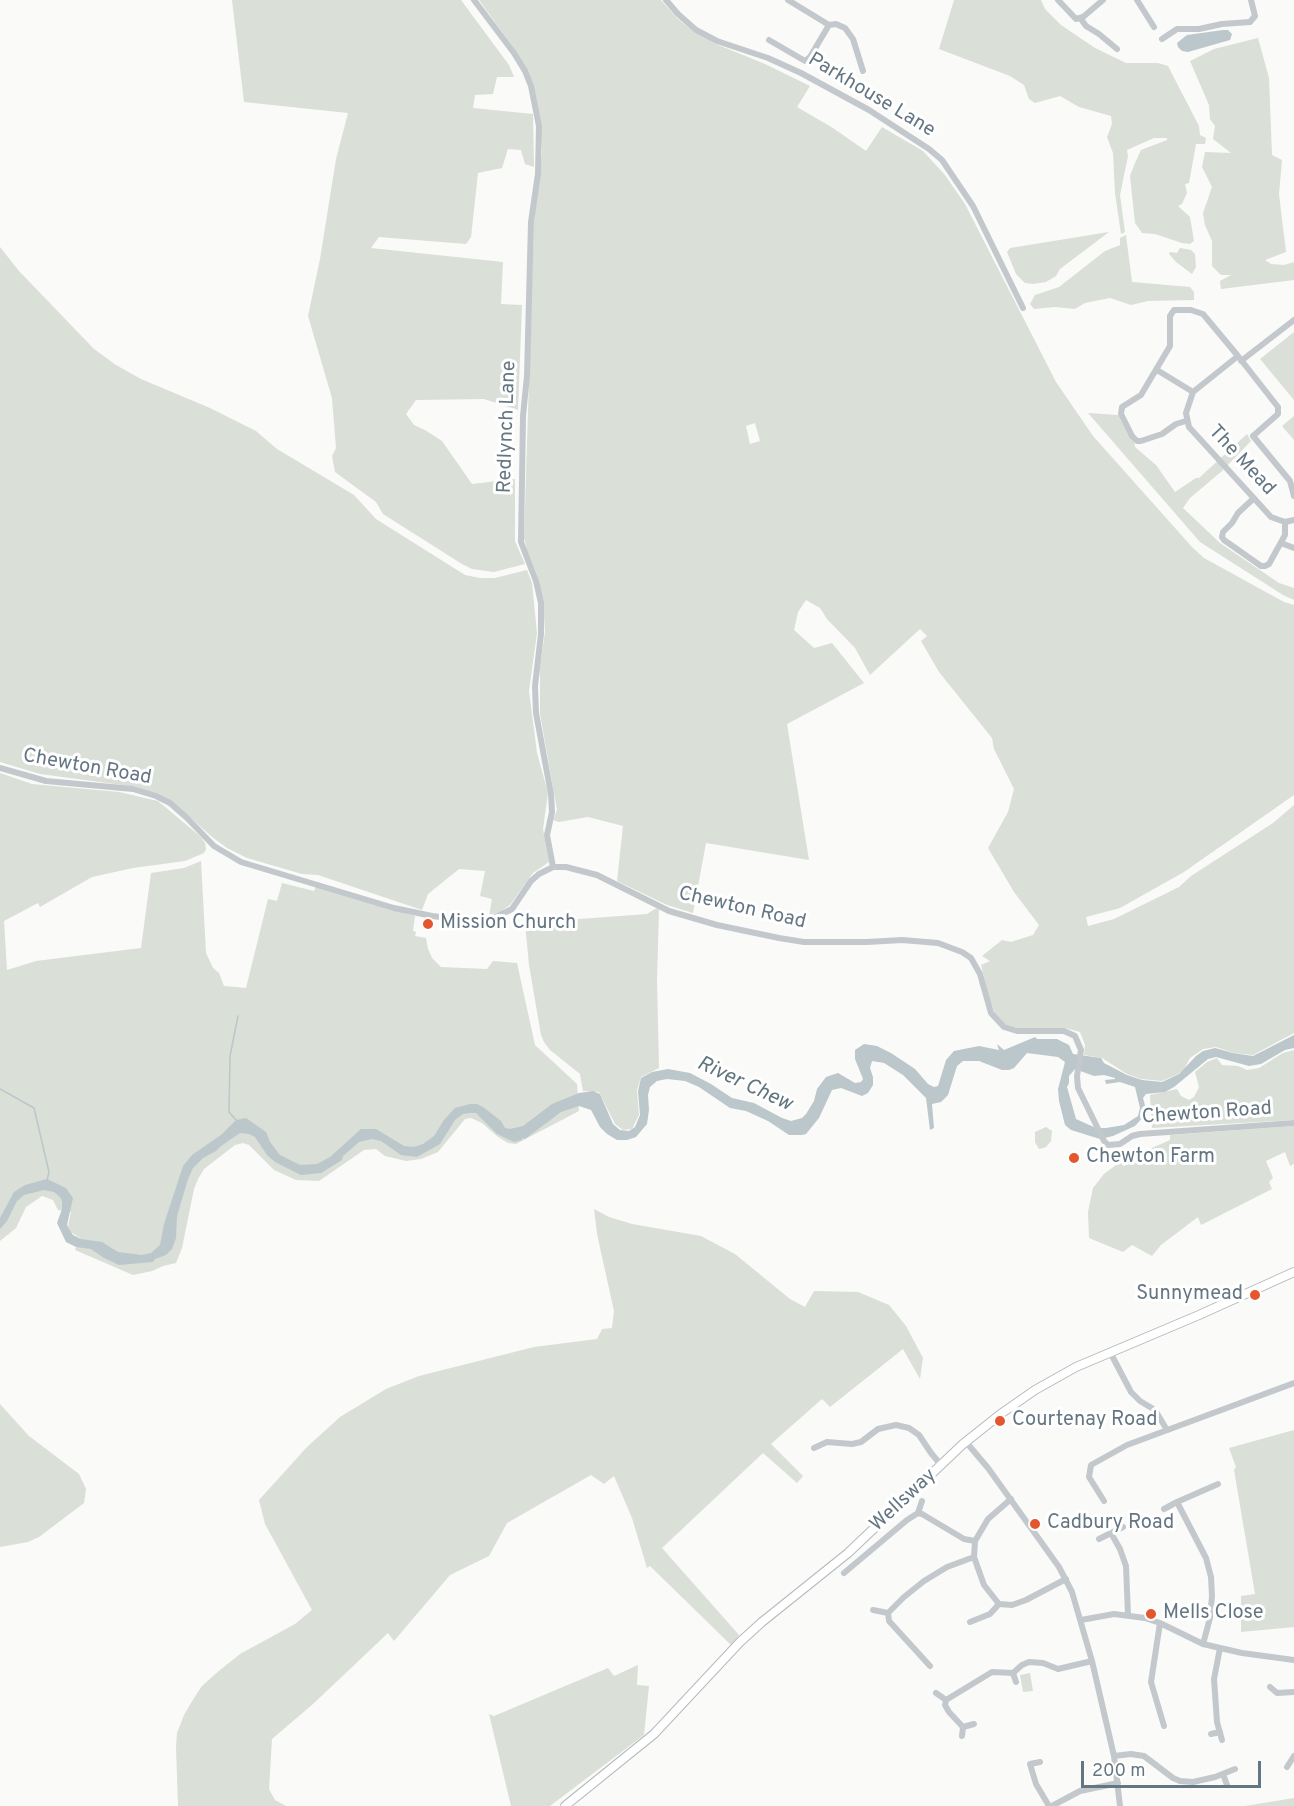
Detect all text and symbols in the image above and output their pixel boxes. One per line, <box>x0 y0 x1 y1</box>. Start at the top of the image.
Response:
street label: Parkhouse Lane <box>803 49 939 143</box>
street label: Redlynch Lane <box>494 360 522 494</box>
street label: The Mead <box>1202 421 1280 501</box>
street label: Chewton Road <box>21 745 153 791</box>
street label: Chewton Road <box>676 883 808 935</box>
place label: Mission Church <box>440 912 576 936</box>
marker: Mission Church <box>421 917 435 931</box>
water label: River Chew <box>692 1052 796 1118</box>
street label: Chewton Road <box>1141 1097 1273 1131</box>
place label: Chewton Farm <box>1086 1146 1215 1170</box>
marker: Chewton Farm <box>1067 1151 1081 1165</box>
place label: Sunnymead <box>1136 1283 1243 1307</box>
marker: Sunnymead <box>1248 1288 1262 1302</box>
place label: Courtenay Road <box>1012 1409 1157 1433</box>
marker: Courtenay Road <box>993 1414 1007 1428</box>
street label: Wellsway <box>866 1464 942 1538</box>
place label: Cadbury Road <box>1047 1512 1174 1536</box>
marker: Cadbury Road <box>1028 1517 1042 1531</box>
place label: Mells Close <box>1163 1602 1264 1626</box>
marker: Mells Close <box>1144 1607 1158 1621</box>
scale bar <box>1084 1749 1264 1787</box>
text: 200 m <box>1092 1760 1145 1783</box>

